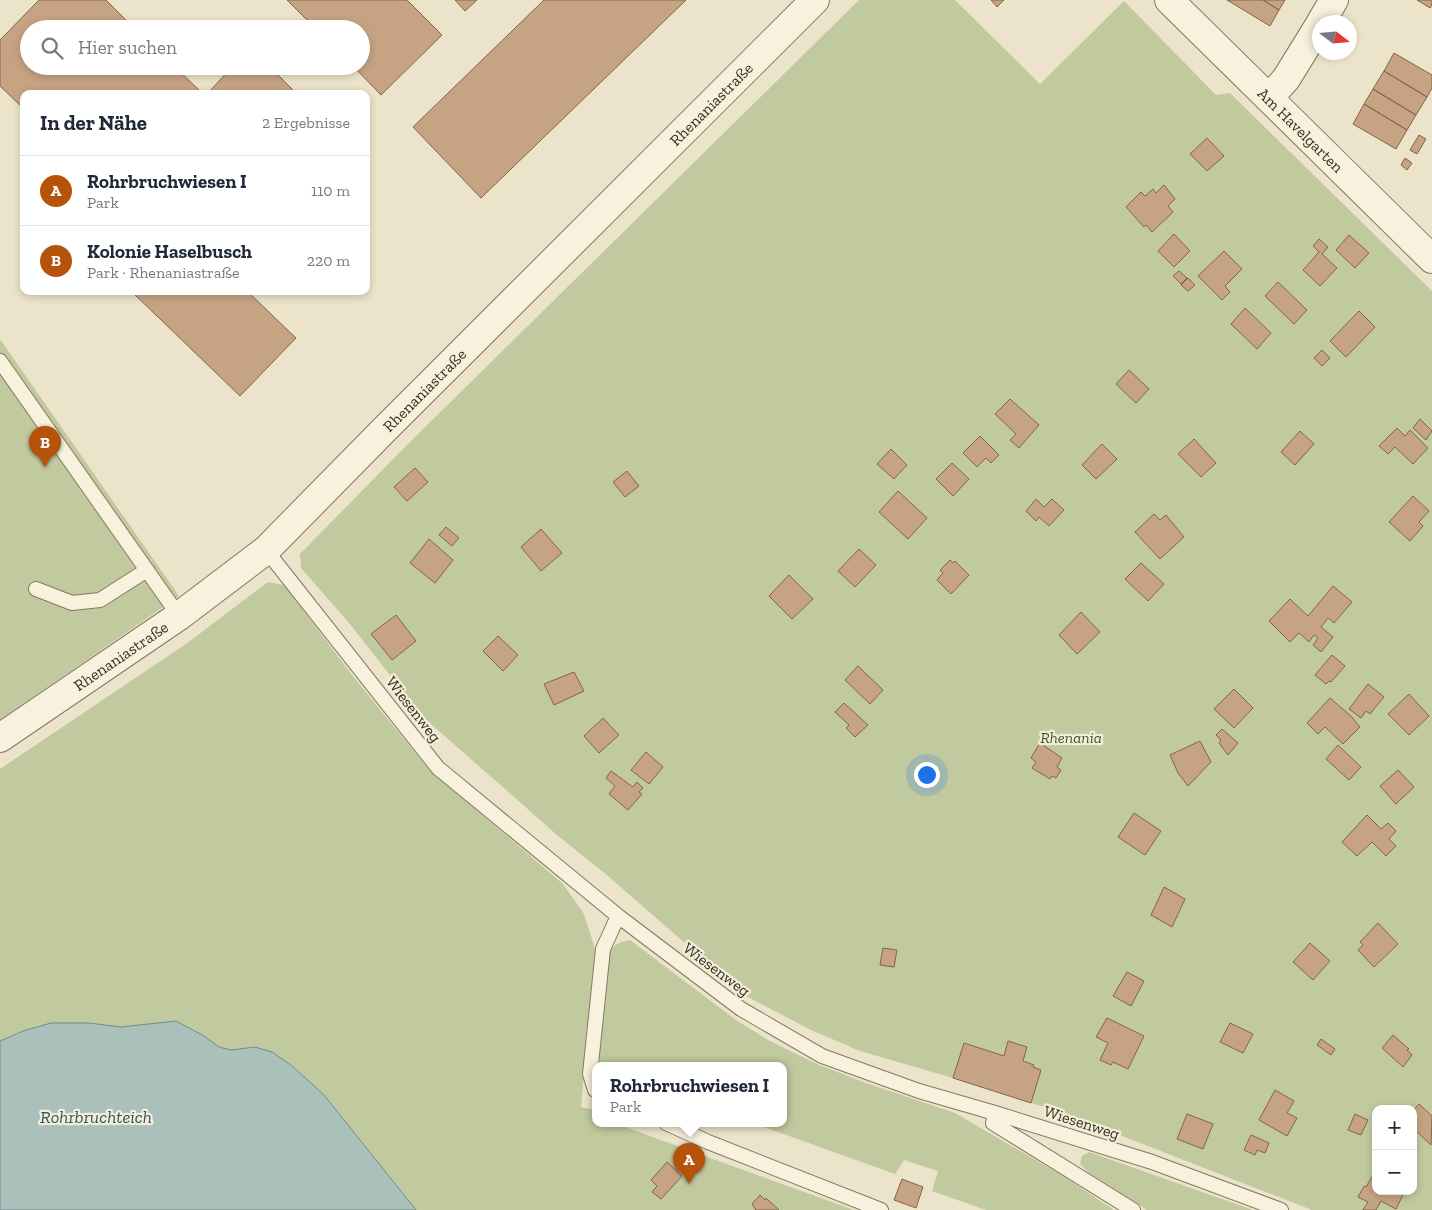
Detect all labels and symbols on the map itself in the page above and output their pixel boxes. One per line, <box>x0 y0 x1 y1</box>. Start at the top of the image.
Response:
north arrow <box>1312 15 1357 60</box>
street label: Rhenaniastraße <box>666 59 757 150</box>
street label: Am Havelgarten <box>1254 84 1348 177</box>
street label: Rhenaniastraße <box>379 345 470 436</box>
pin: B <box>29 426 61 467</box>
street label: Rhenaniastraße <box>70 617 172 695</box>
street label: Wiesenweg <box>382 673 445 746</box>
park label: Rhenania <box>1040 728 1102 747</box>
your location <box>914 762 940 788</box>
street label: Wiesenweg <box>680 938 754 1001</box>
street label: Wiesenweg <box>1042 1101 1122 1144</box>
water label: Rohrbruchteich <box>40 1106 152 1128</box>
pin: A <box>673 1143 705 1184</box>

